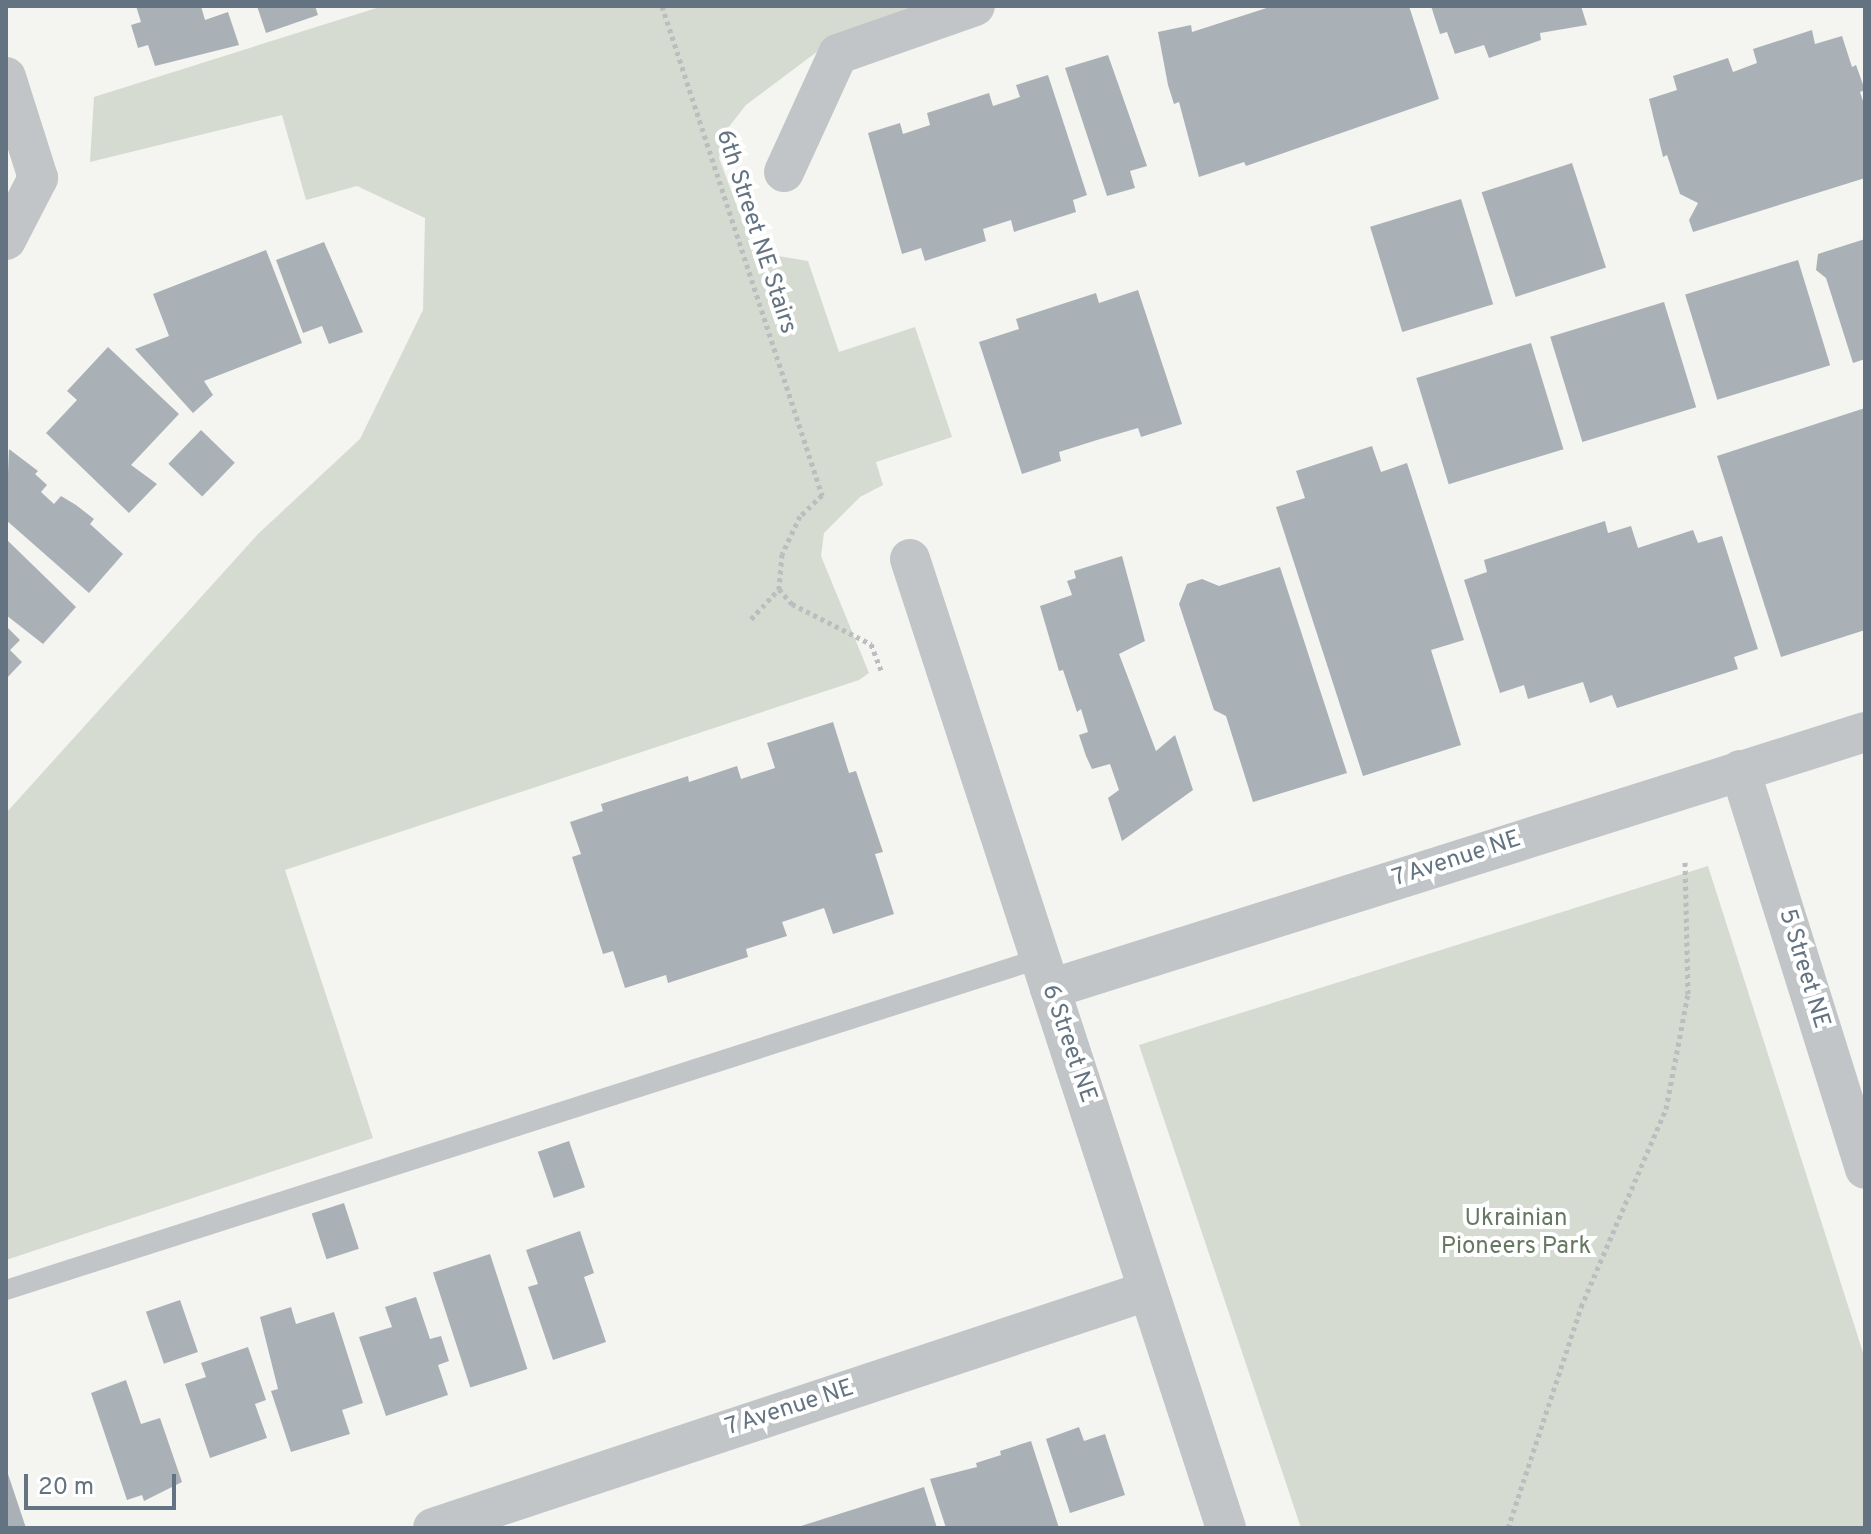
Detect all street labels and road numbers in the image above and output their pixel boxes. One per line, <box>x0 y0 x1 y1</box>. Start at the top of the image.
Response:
street label: 6th Street NE Stairs <box>708 126 802 338</box>
street label: 7 Avenue NE <box>1388 825 1526 895</box>
street label: 5 Street NE <box>1771 906 1835 1032</box>
street label: 6 Street NE <box>1034 981 1102 1107</box>
street label: 7 Avenue NE <box>721 1374 859 1444</box>

